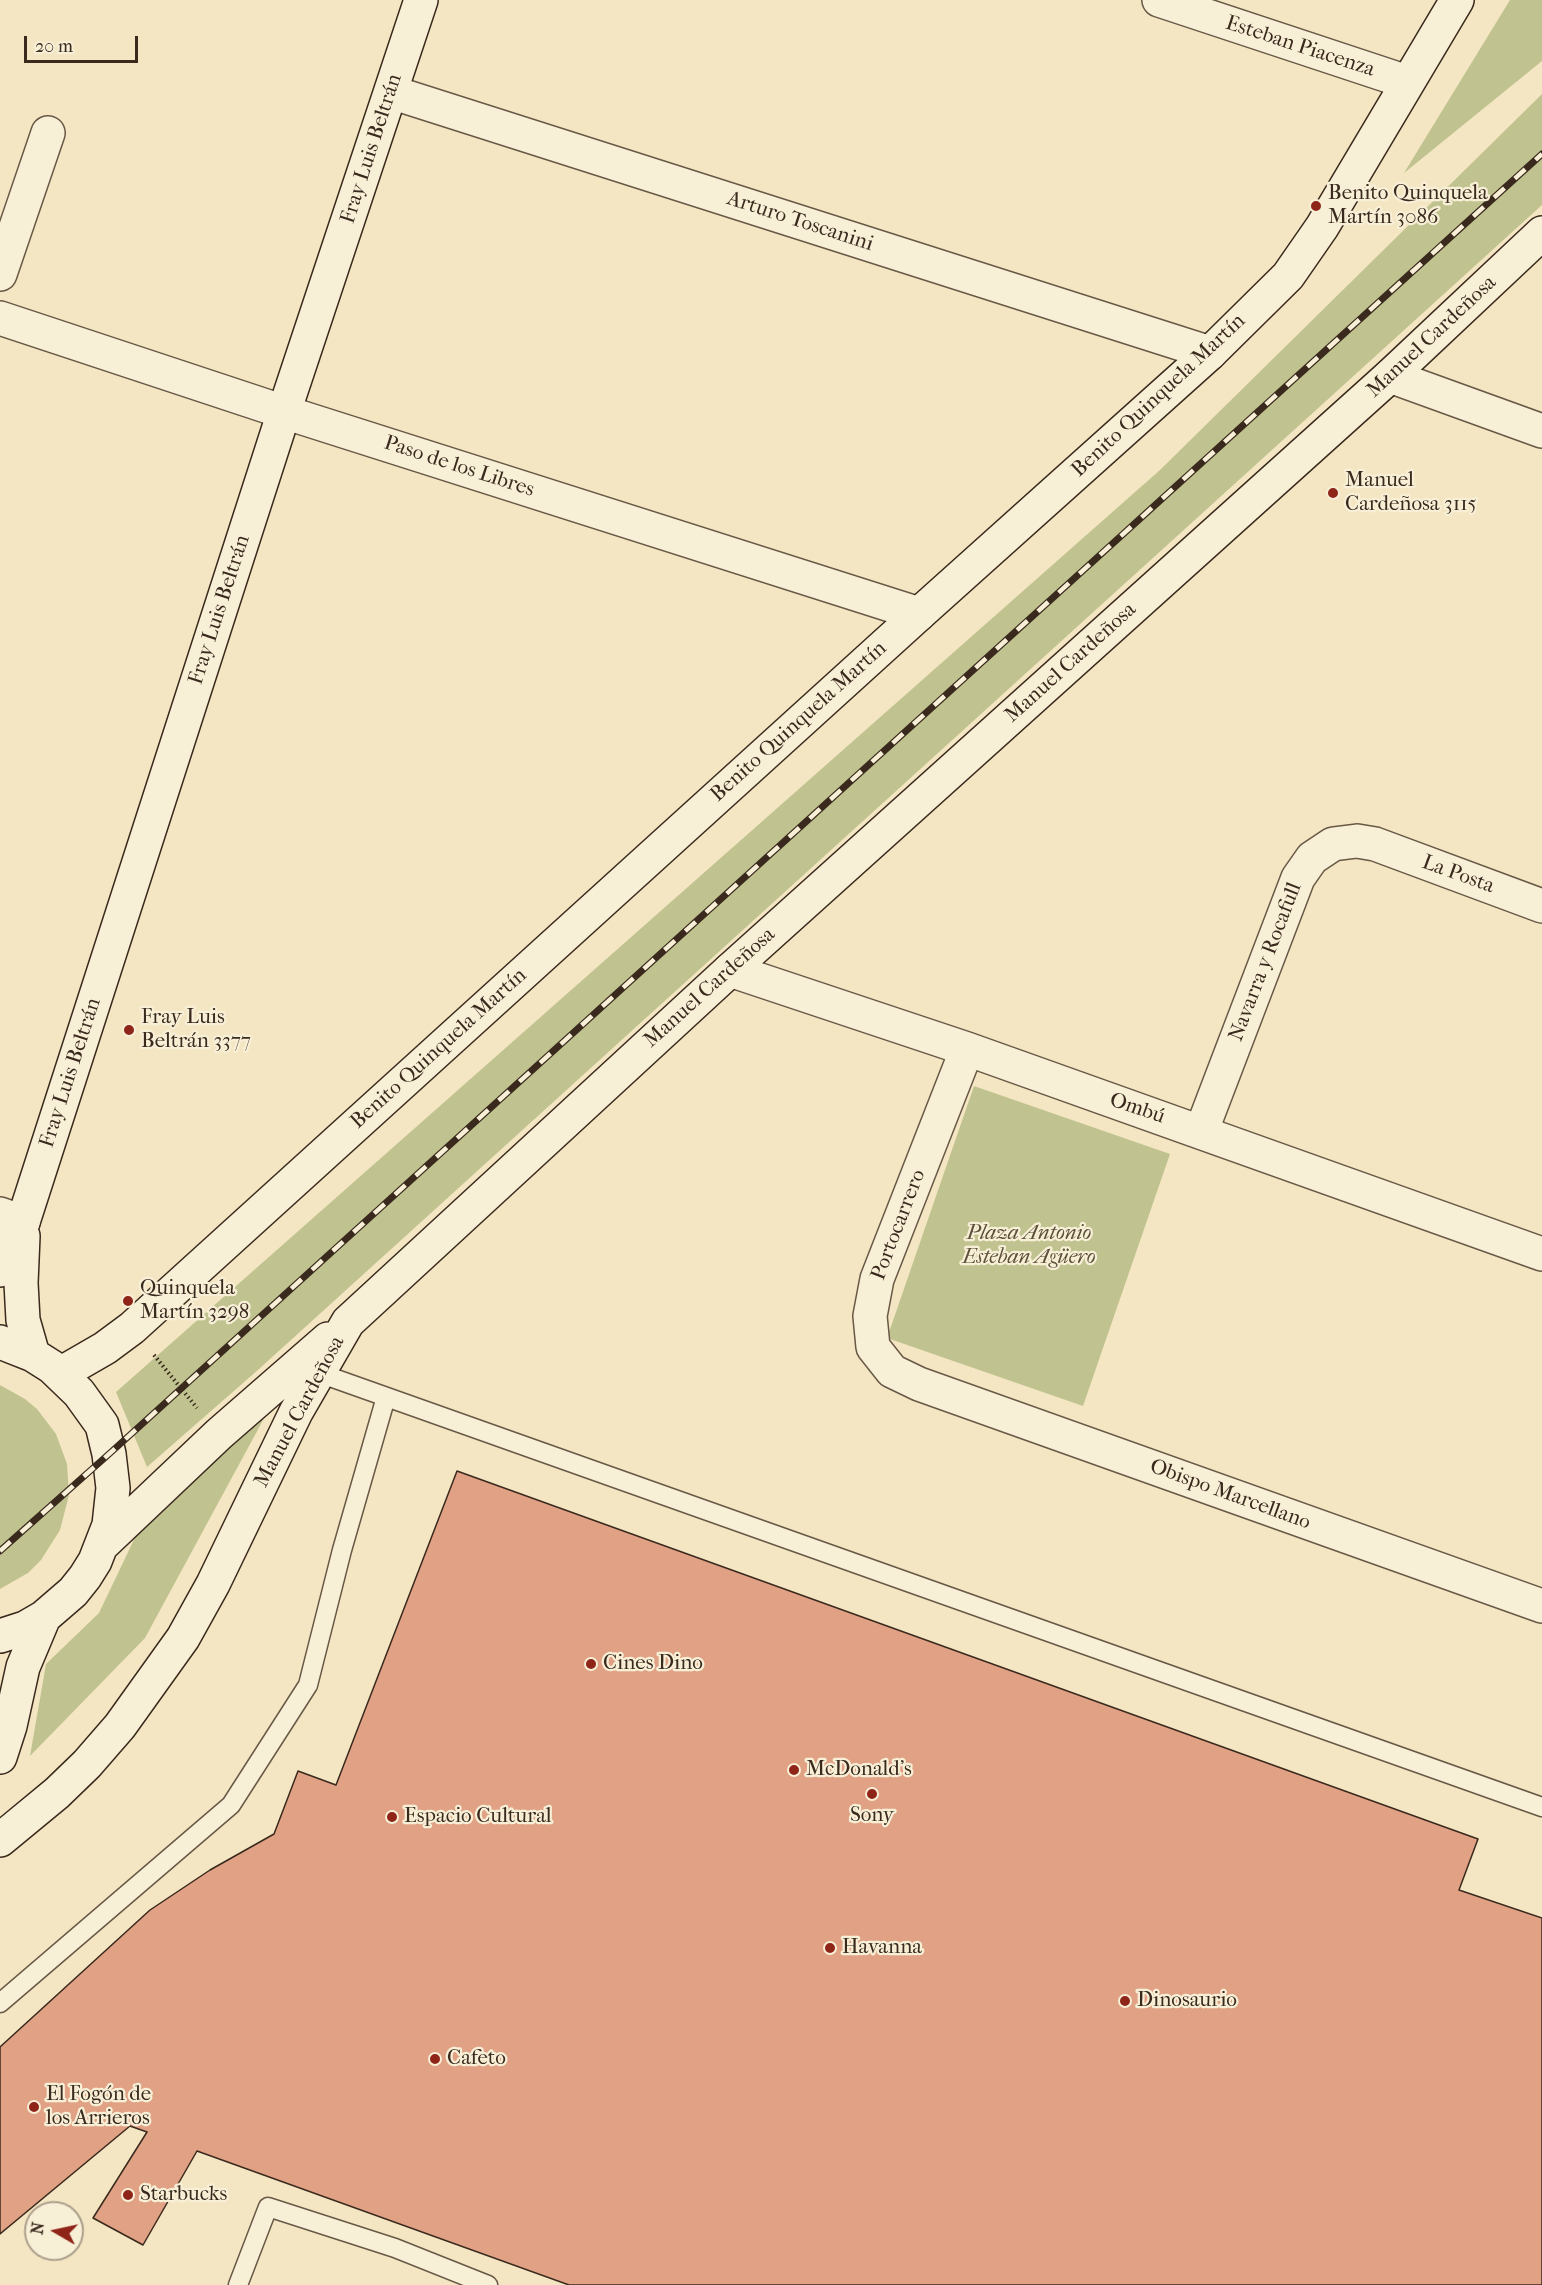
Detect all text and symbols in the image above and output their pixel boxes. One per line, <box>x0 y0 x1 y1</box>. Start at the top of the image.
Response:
street label: Esteban Piacenza <box>1222 11 1378 83</box>
scale bar <box>27 24 141 62</box>
text: 20 m <box>35 36 73 57</box>
street label: Fray Luis Beltrán <box>336 71 408 227</box>
place label: Benito Quinquela Martín 3086 <box>1328 181 1488 231</box>
street label: Arturo Toscanini <box>724 186 876 258</box>
marker: Benito Quinquela Martín 3086 <box>1309 199 1323 213</box>
street label: Manuel Cardeñosa <box>1362 271 1502 403</box>
street label: Benito Quinquela Martín <box>1067 309 1251 483</box>
street label: Paso de los Libres <box>381 431 537 503</box>
place label: Manuel Cardeñosa 3115 <box>1345 468 1477 518</box>
marker: Manuel Cardeñosa 3115 <box>1326 486 1340 500</box>
street label: Fray Luis Beltrán <box>184 532 256 688</box>
street label: Manuel Cardeñosa <box>1000 597 1142 729</box>
street label: Benito Quinquela Martín <box>706 636 892 808</box>
street label: La Posta <box>1419 850 1497 900</box>
street label: Navarra y Rocafull <box>1224 879 1308 1045</box>
street label: Manuel Cardeñosa <box>639 922 781 1054</box>
street label: Benito Quinquela Martín <box>346 963 532 1135</box>
street label: Fray Luis Beltrán <box>35 995 107 1151</box>
place label: Fray Luis Beltrán 3377 <box>141 1005 251 1055</box>
marker: Fray Luis Beltrán 3377 <box>122 1023 136 1037</box>
street label: Ombú <box>1106 1088 1168 1130</box>
street label: Portocarrero <box>866 1166 932 1284</box>
park label: Plaza Antonio Esteban Agüero <box>962 1221 1096 1271</box>
place label: Quinquela Martín 3298 <box>140 1276 249 1326</box>
marker: Quinquela Martín 3298 <box>121 1294 135 1308</box>
street label: Manuel Cardeñosa <box>249 1332 351 1492</box>
street label: Obispo Marcellano <box>1146 1454 1314 1536</box>
place label: Cines Dino <box>603 1651 703 1677</box>
marker: Cines Dino <box>584 1657 598 1671</box>
place label: McDonald's <box>806 1757 912 1783</box>
marker: McDonald's <box>787 1763 801 1777</box>
marker: Sony <box>865 1787 879 1801</box>
place label: Sony <box>850 1803 894 1829</box>
place label: Espacio Cultural <box>404 1804 552 1830</box>
marker: Espacio Cultural <box>385 1810 399 1824</box>
place label: Havanna <box>842 1935 922 1961</box>
marker: Havanna <box>823 1941 837 1955</box>
place label: Dinosaurio <box>1137 1988 1237 2014</box>
marker: Dinosaurio <box>1118 1994 1132 2008</box>
place label: Cafeto <box>447 2046 506 2072</box>
marker: Cafeto <box>428 2052 442 2066</box>
place label: El Fogón de los Arrieros <box>46 2082 151 2132</box>
marker: El Fogón de los Arrieros <box>27 2100 41 2114</box>
place label: Starbucks <box>140 2182 227 2208</box>
marker: Starbucks <box>121 2188 135 2202</box>
north arrow <box>24 2201 84 2261</box>
text: N <box>27 2221 48 2236</box>

